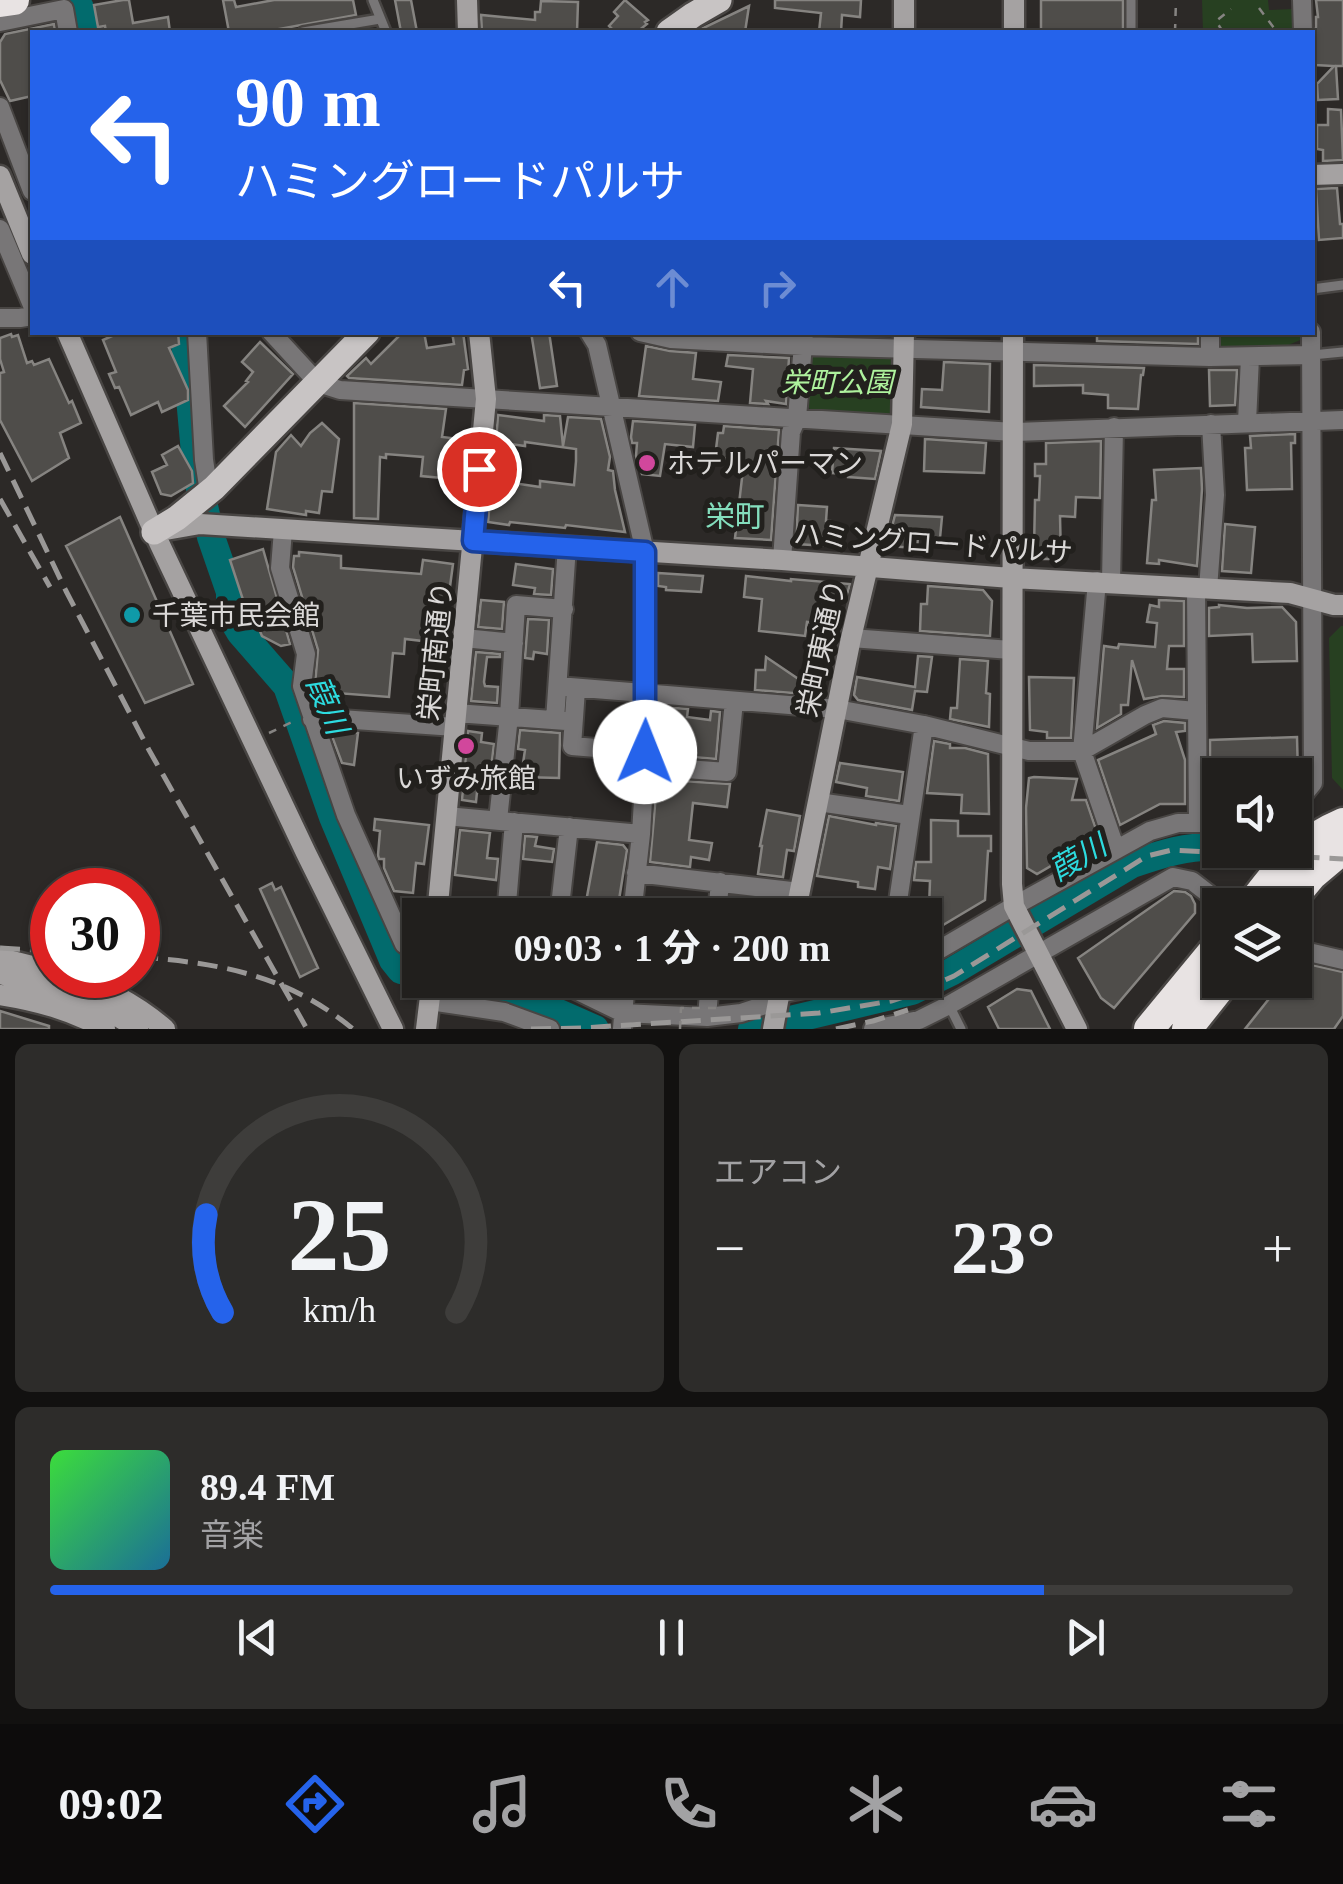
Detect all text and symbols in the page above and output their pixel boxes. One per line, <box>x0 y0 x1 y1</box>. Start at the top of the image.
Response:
text: 90 m <box>235 64 381 141</box>
icon: left <box>70 70 200 200</box>
text: ハミングロードパルサ <box>235 157 685 207</box>
icon: left <box>540 260 595 315</box>
icon: ahead <box>645 260 700 315</box>
icon: right <box>750 260 805 315</box>
park label: 栄町公園 <box>781 367 897 398</box>
pin <box>437 427 522 512</box>
icon: arrive <box>452 442 507 497</box>
place label: ホテルパーマン <box>667 448 863 479</box>
marker: ホテルパーマン <box>636 452 658 474</box>
district label: 栄町 <box>705 500 765 533</box>
street label: ハミングロードパルサ <box>792 518 1074 569</box>
street label: 栄町東通り <box>792 576 851 720</box>
street label: 栄町南通り <box>413 580 458 722</box>
place label: 千葉市民会館 <box>152 600 320 631</box>
marker: 千葉市民会館 <box>121 604 143 626</box>
water label: 葭川 <box>301 671 356 742</box>
position arrow <box>593 700 697 804</box>
marker: いずみ旅館 <box>455 735 477 757</box>
map controls <box>1202 758 1312 998</box>
button: sound <box>1202 758 1312 868</box>
place label: いずみ旅館 <box>396 763 536 794</box>
water label: 葭川 <box>1044 827 1115 887</box>
speed limit sign: 30 <box>30 868 160 998</box>
button: layers <box>1202 888 1312 998</box>
text: 09:03 · 1 分 · 200 m <box>514 927 830 969</box>
text: エアコン <box>714 1154 842 1190</box>
text: 25 <box>288 1177 392 1292</box>
text: 23° <box>951 1206 1056 1289</box>
text: − <box>714 1218 745 1279</box>
text: + <box>1262 1218 1293 1279</box>
text: km/h <box>303 1290 376 1330</box>
text: 89.4 FM <box>200 1466 335 1508</box>
text: 音楽 <box>200 1517 264 1553</box>
icon: previous <box>230 1610 285 1665</box>
icon: pause <box>644 1610 699 1665</box>
icon: next <box>1058 1610 1113 1665</box>
icon: directions <box>280 1769 350 1839</box>
icon: music <box>467 1769 537 1839</box>
icon: phone <box>654 1769 724 1839</box>
icon: climate <box>841 1769 911 1839</box>
icon: car <box>1028 1769 1098 1839</box>
icon: filters <box>1214 1769 1284 1839</box>
text: 09:02 <box>58 1779 163 1829</box>

